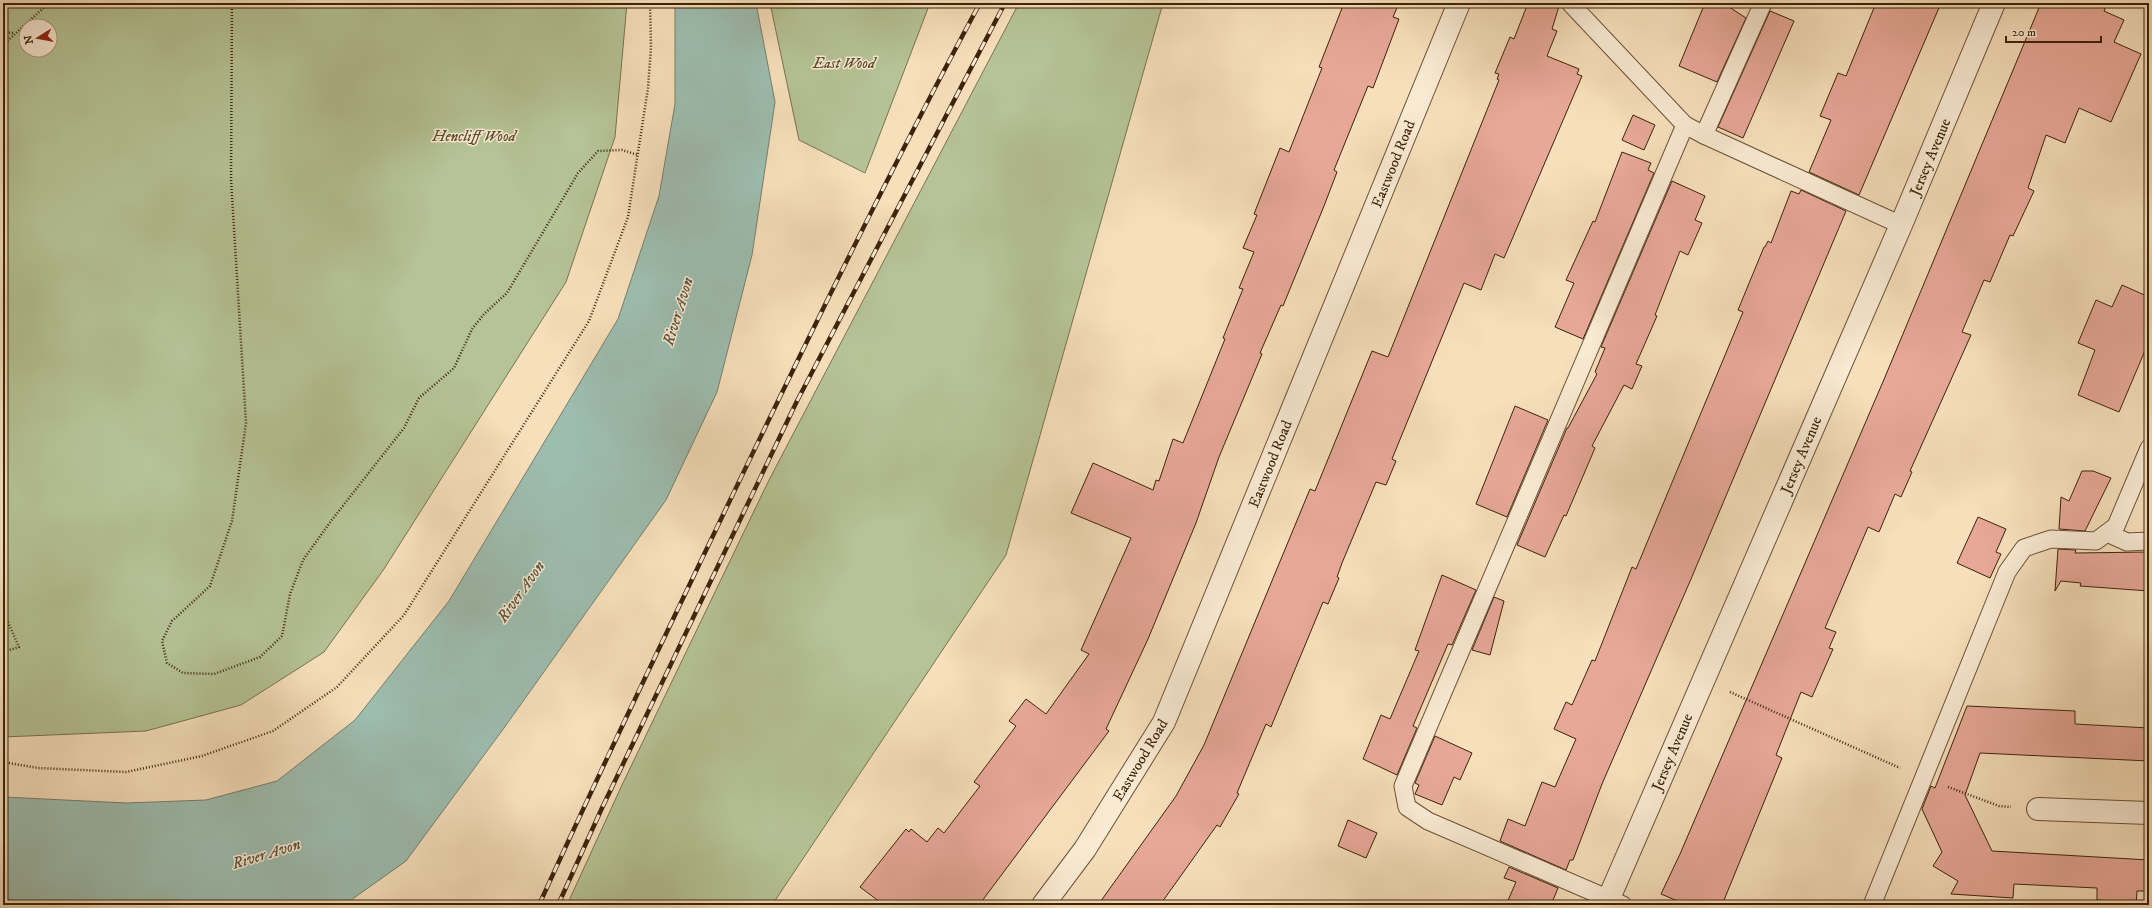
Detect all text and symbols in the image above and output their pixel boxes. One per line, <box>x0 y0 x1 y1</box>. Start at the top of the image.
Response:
north arrow <box>18 18 58 58</box>
scale bar <box>2006 18 2101 44</box>
text: 20 m <box>2012 25 2036 40</box>
text: N <box>21 34 37 45</box>
park label: East Wood <box>812 54 878 73</box>
street label: Jersey Avenue <box>1905 116 1955 201</box>
street label: Eastwood Road <box>1367 117 1420 211</box>
park label: Hencliff Wood <box>431 127 519 146</box>
water label: River Avon <box>658 275 698 349</box>
street label: Jersey Avenue <box>1776 414 1826 499</box>
street label: Eastwood Road <box>1244 417 1297 511</box>
water label: River Avon <box>492 557 549 627</box>
street label: Jersey Avenue <box>1647 711 1697 796</box>
street label: Eastwood Road <box>1108 715 1173 805</box>
water label: River Avon <box>229 834 303 874</box>

